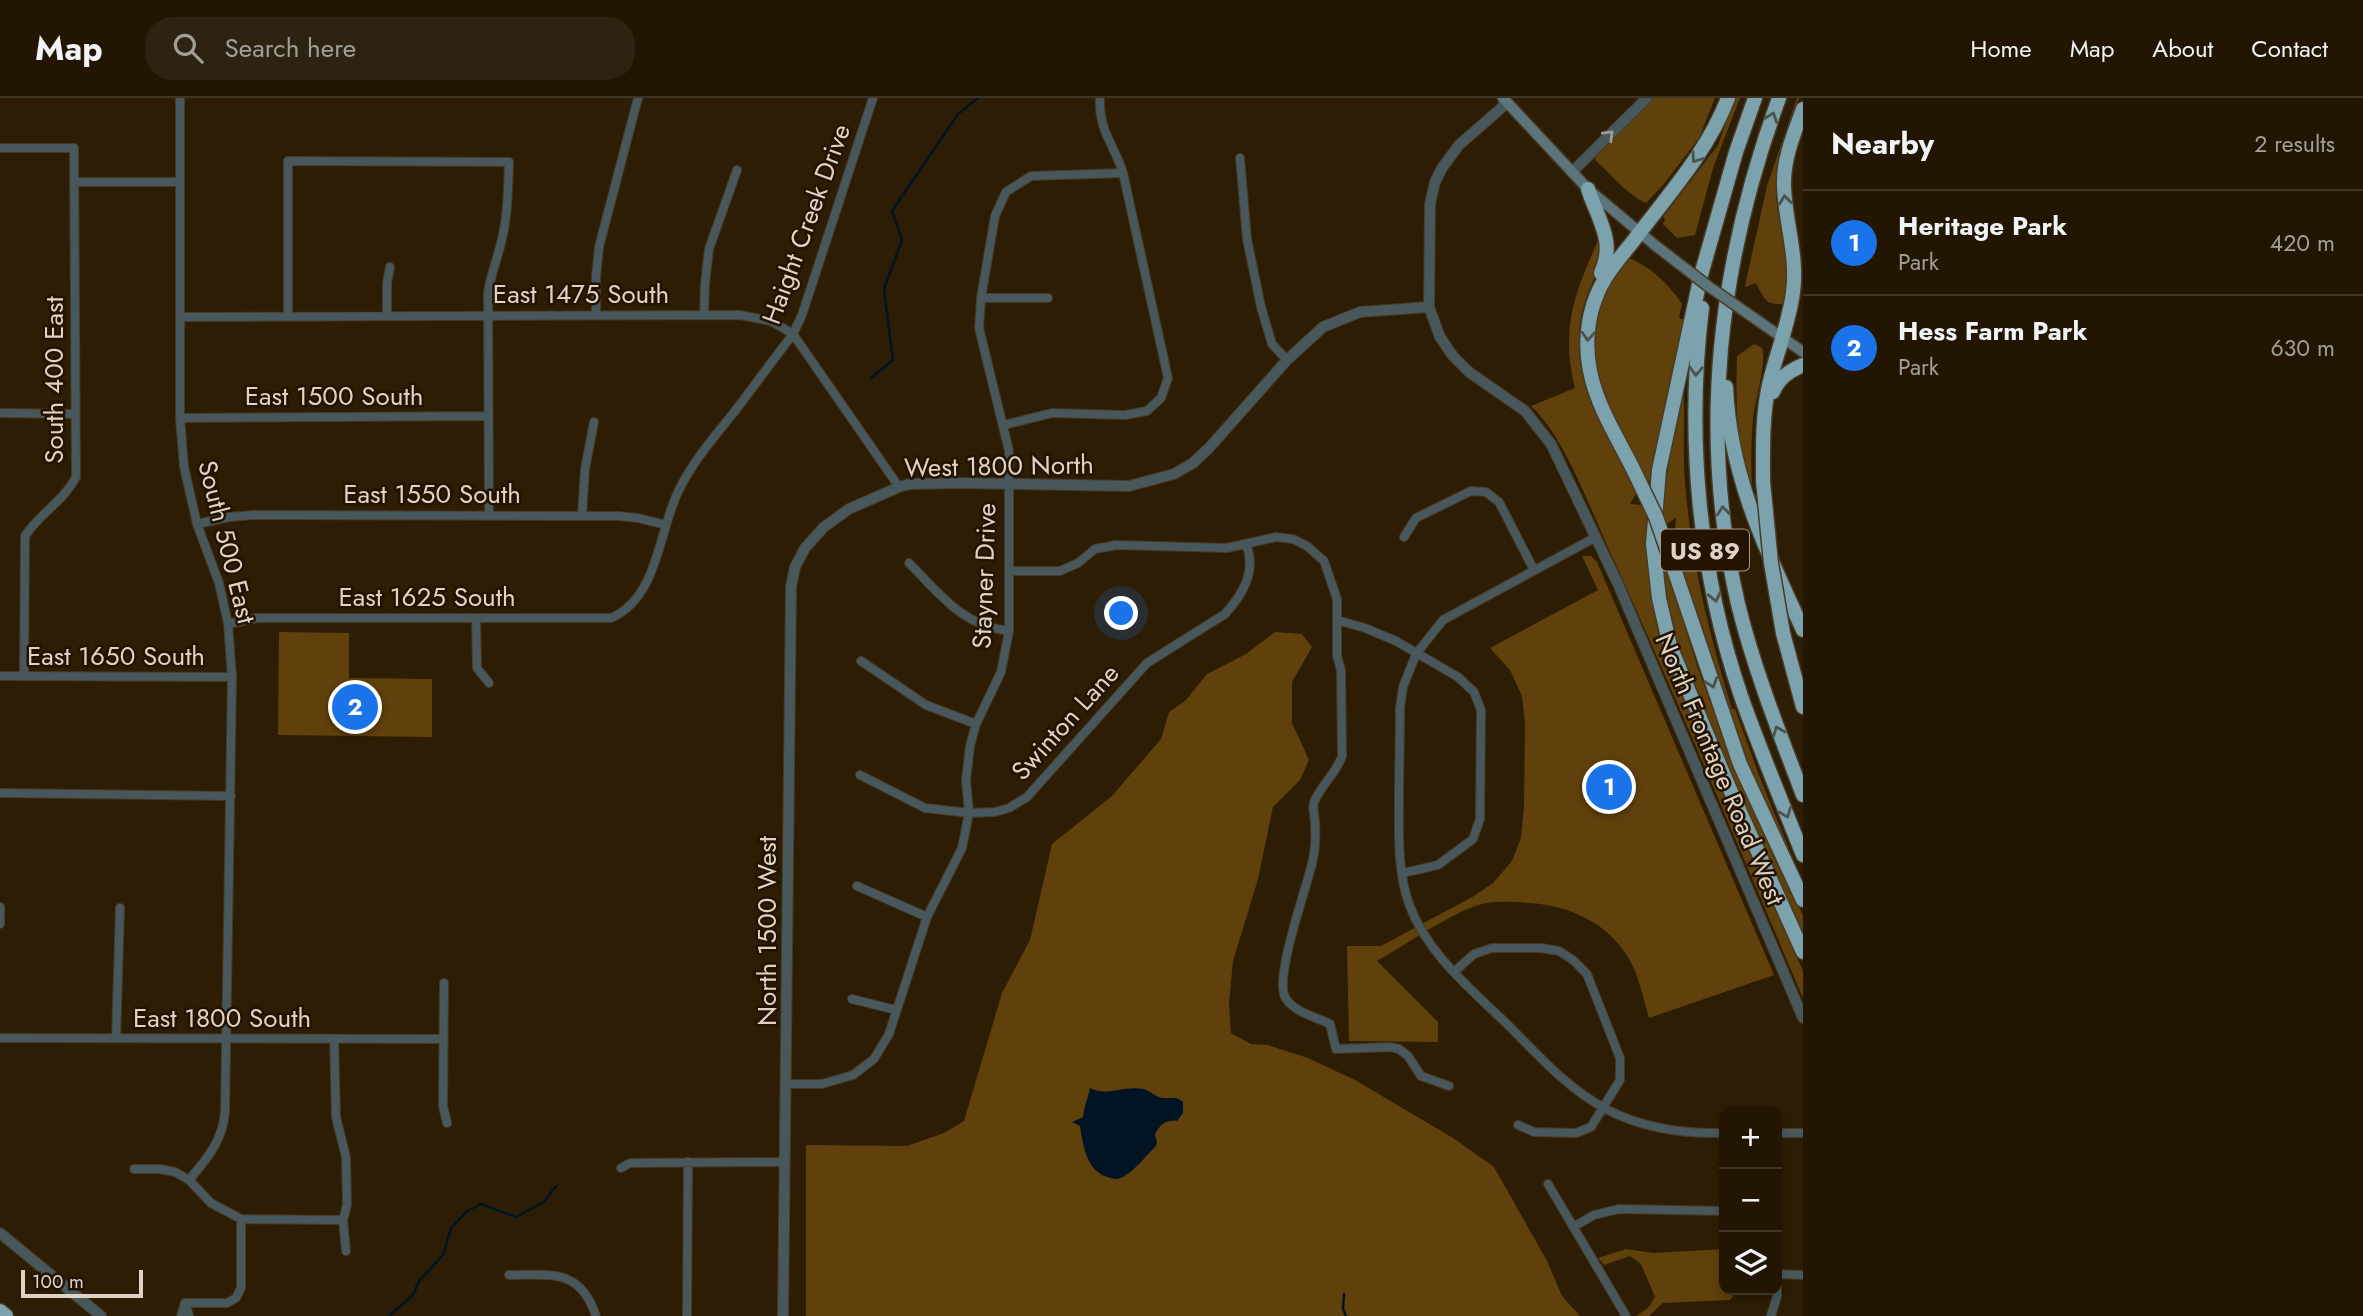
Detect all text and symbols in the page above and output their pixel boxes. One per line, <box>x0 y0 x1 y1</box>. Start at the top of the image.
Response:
search box <box>145 17 635 80</box>
text: Map <box>35 25 103 72</box>
icon: search <box>169 29 207 67</box>
text: Search here <box>225 29 356 67</box>
text: Home <box>1970 31 2032 66</box>
text: Map <box>2070 31 2114 66</box>
text: About <box>2152 31 2213 66</box>
text: Contact <box>2251 31 2328 66</box>
one-way arrow <box>1764 112 1778 124</box>
street label: Haight Creek Drive <box>752 119 860 329</box>
text: Nearby <box>1831 122 1934 165</box>
text: 2 results <box>2254 127 2335 161</box>
one-way arrow <box>1601 130 1614 143</box>
one-way arrow <box>1691 150 1704 163</box>
one-way arrow <box>1778 194 1793 206</box>
text: Heritage Park <box>1898 207 2067 245</box>
text: 1 <box>1848 226 1860 260</box>
text: 420 m <box>2270 226 2335 260</box>
text: Park <box>1898 245 1939 279</box>
street label: East 1475 South <box>493 275 669 313</box>
street label: South 400 East <box>35 296 73 464</box>
text: Hess Farm Park <box>1898 312 2087 350</box>
one-way arrow <box>1581 331 1596 342</box>
text: 2 <box>1846 331 1862 365</box>
text: 630 m <box>2271 331 2335 365</box>
text: Park <box>1898 350 1939 384</box>
one-way arrow <box>1689 366 1704 377</box>
street label: East 1500 South <box>245 377 423 415</box>
street label: West 1800 North <box>904 445 1094 487</box>
street label: South 500 East <box>188 456 266 628</box>
street label: East 1550 South <box>343 475 521 513</box>
street label: Stayner Drive <box>962 502 1006 650</box>
one-way arrow <box>1715 505 1730 517</box>
road number: US 89 <box>1661 530 1749 570</box>
street label: East 1625 South <box>338 578 516 616</box>
one-way arrow <box>1706 591 1721 603</box>
your location <box>1104 596 1138 630</box>
street label: North Frontage Road West <box>1645 627 1795 912</box>
street label: East 1650 South <box>27 637 205 675</box>
street label: Swinton Lane <box>1002 655 1128 789</box>
one-way arrow <box>1704 677 1719 689</box>
pin: 2 <box>332 681 378 733</box>
one-way arrow <box>1773 725 1787 737</box>
pin: 1 <box>1586 761 1632 813</box>
one-way arrow <box>1778 806 1792 818</box>
street label: North 1500 West <box>748 835 786 1026</box>
street label: East 1800 South <box>133 999 311 1037</box>
map controls <box>1719 1106 1782 1295</box>
button: + <box>1719 1106 1782 1169</box>
button: − <box>1719 1169 1782 1232</box>
button: layers <box>1719 1232 1782 1295</box>
scale bar <box>21 1267 144 1299</box>
text: 100 m <box>32 1268 84 1295</box>

